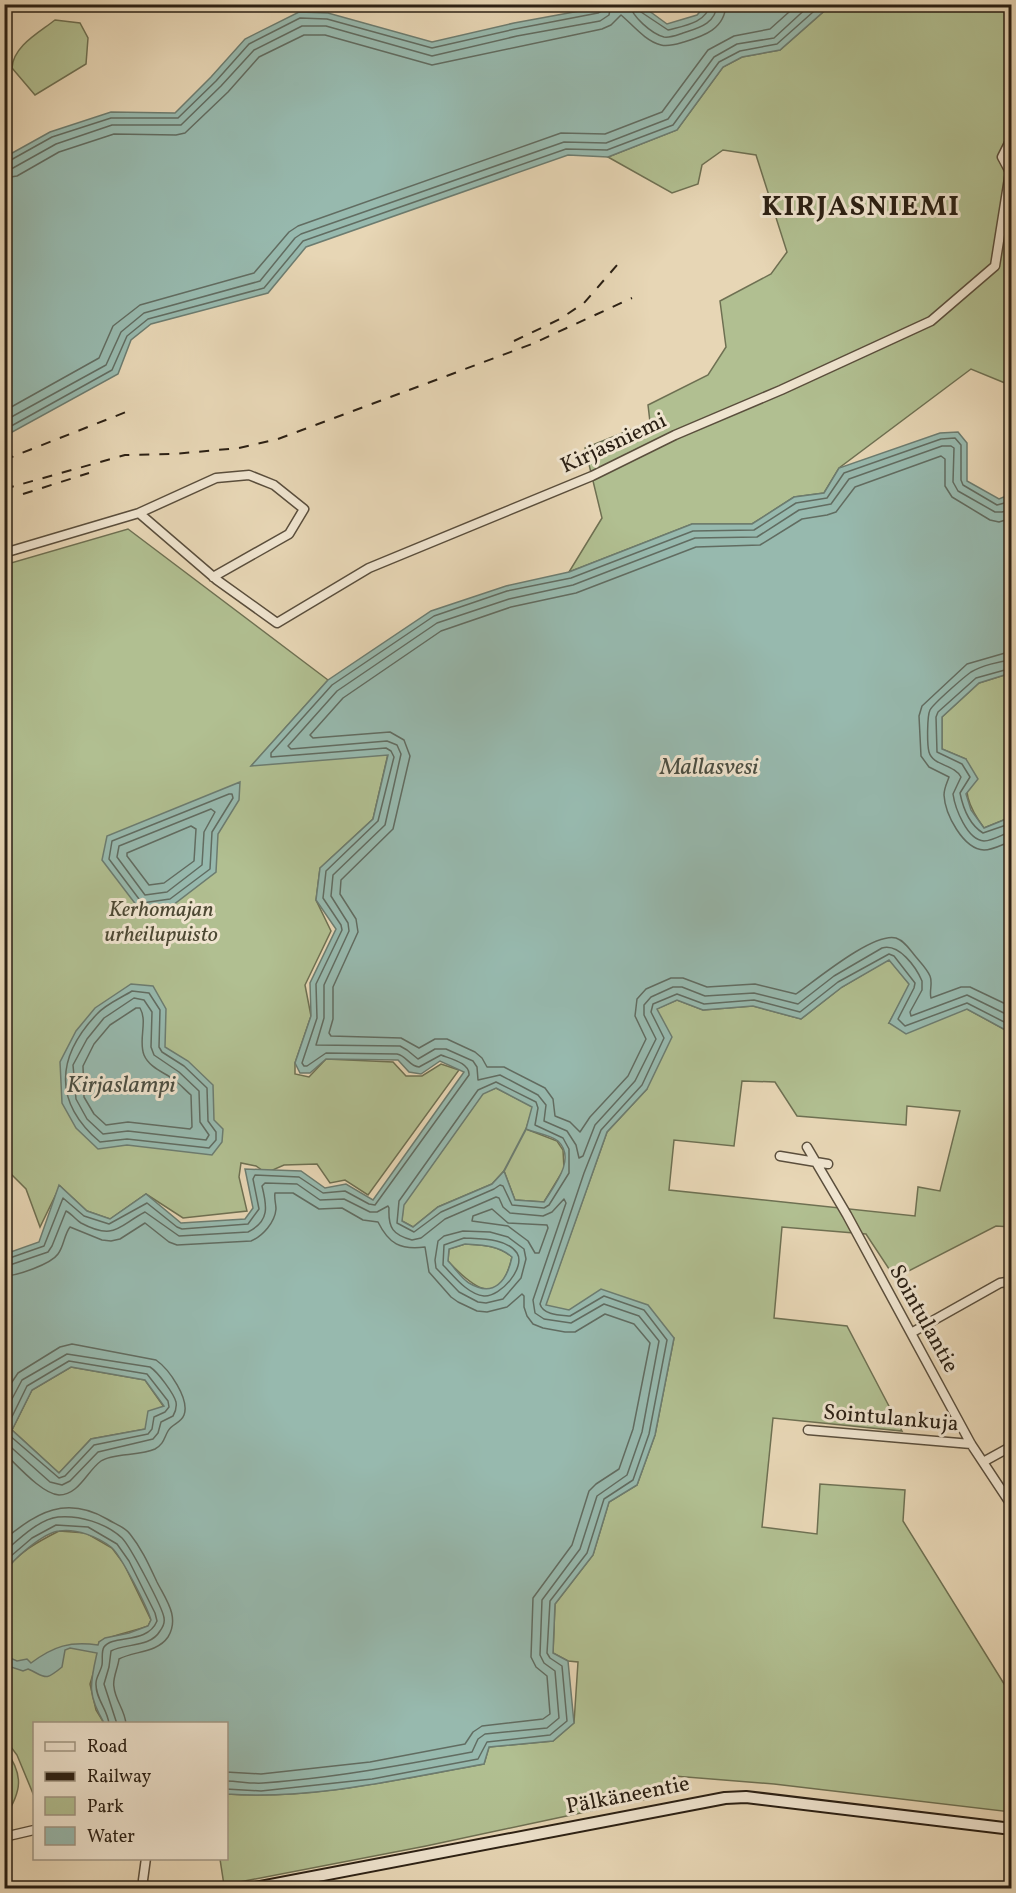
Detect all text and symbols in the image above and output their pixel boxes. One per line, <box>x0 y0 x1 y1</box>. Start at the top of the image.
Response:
district label: KIRJASNIEMI <box>762 188 960 227</box>
street label: Kirjasniemi <box>556 406 672 482</box>
water label: Mallasvesi <box>659 751 759 785</box>
park label: Kerhomajan urheilupuisto <box>104 895 218 951</box>
water label: Kirjaslampi <box>66 1069 177 1103</box>
street label: Sointulantie <box>881 1259 965 1379</box>
street label: Sointulankuja <box>822 1398 960 1440</box>
legend <box>33 1722 228 1860</box>
text: Road <box>87 1735 128 1760</box>
text: Railway <box>87 1765 151 1790</box>
street label: Pälkäneentie <box>564 1769 692 1823</box>
text: Park <box>87 1795 124 1820</box>
text: Water <box>87 1825 135 1850</box>

